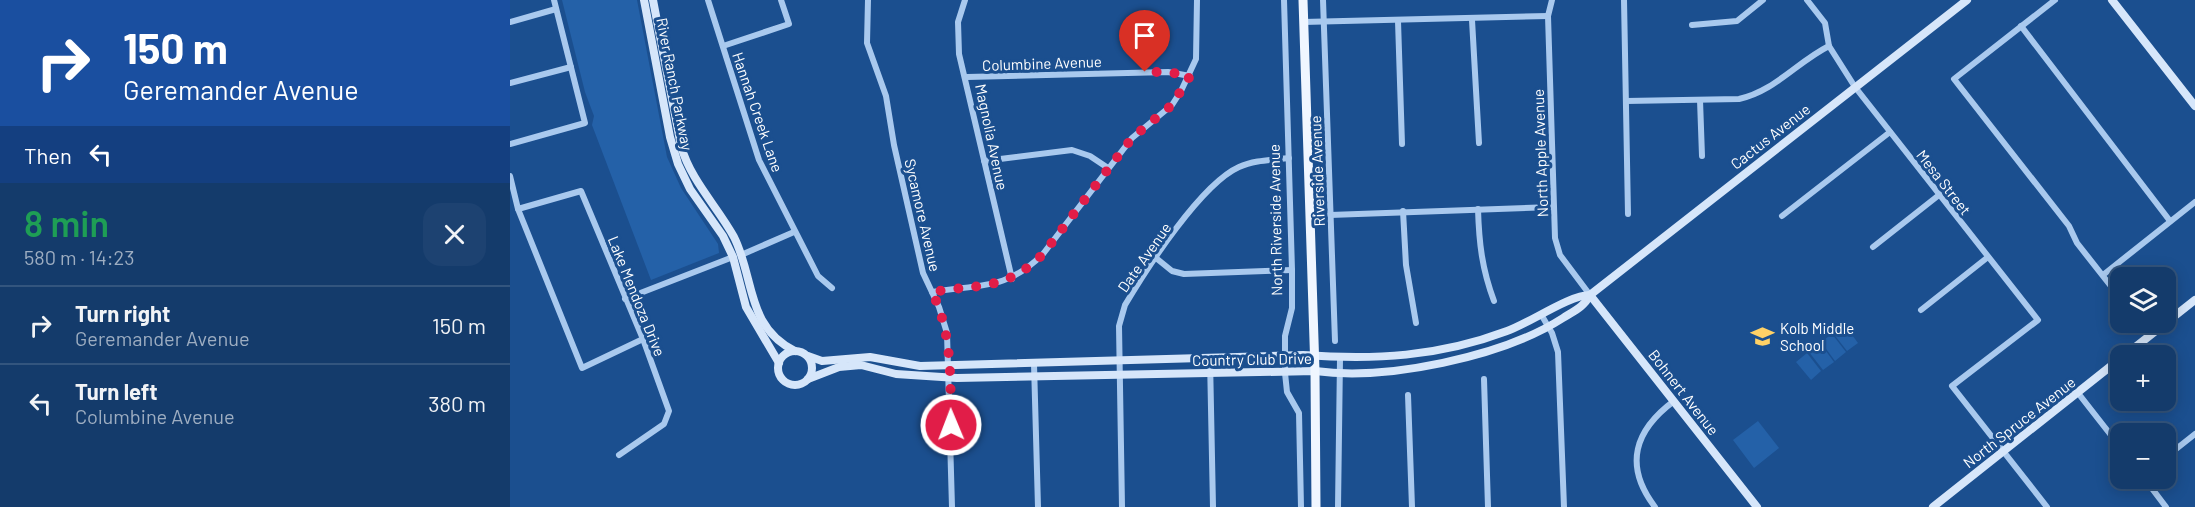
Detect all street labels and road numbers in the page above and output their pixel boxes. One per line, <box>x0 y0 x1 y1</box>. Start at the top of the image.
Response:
street label: River Ranch Parkway <box>653 16 697 152</box>
street label: Hannah Creek Lane <box>729 50 787 174</box>
street label: Columbine Avenue <box>982 52 1102 74</box>
street label: Magnolia Avenue <box>972 82 1012 192</box>
street label: North Apple Avenue <box>1529 89 1551 217</box>
street label: Cactus Avenue <box>1727 99 1813 173</box>
street label: Riverside Avenue <box>1306 115 1328 227</box>
street label: North Riverside Avenue <box>1265 144 1285 296</box>
street label: Mesa Street <box>1913 146 1975 218</box>
street label: Sycamore Avenue <box>901 157 945 273</box>
street label: Date Avenue <box>1113 219 1175 295</box>
street label: Lake Mendoza Drive <box>605 233 669 359</box>
street label: Bohnert Avenue <box>1645 346 1723 438</box>
street label: Country Club Drive <box>1192 349 1312 369</box>
street label: North Spruce Avenue <box>1959 373 2079 471</box>

